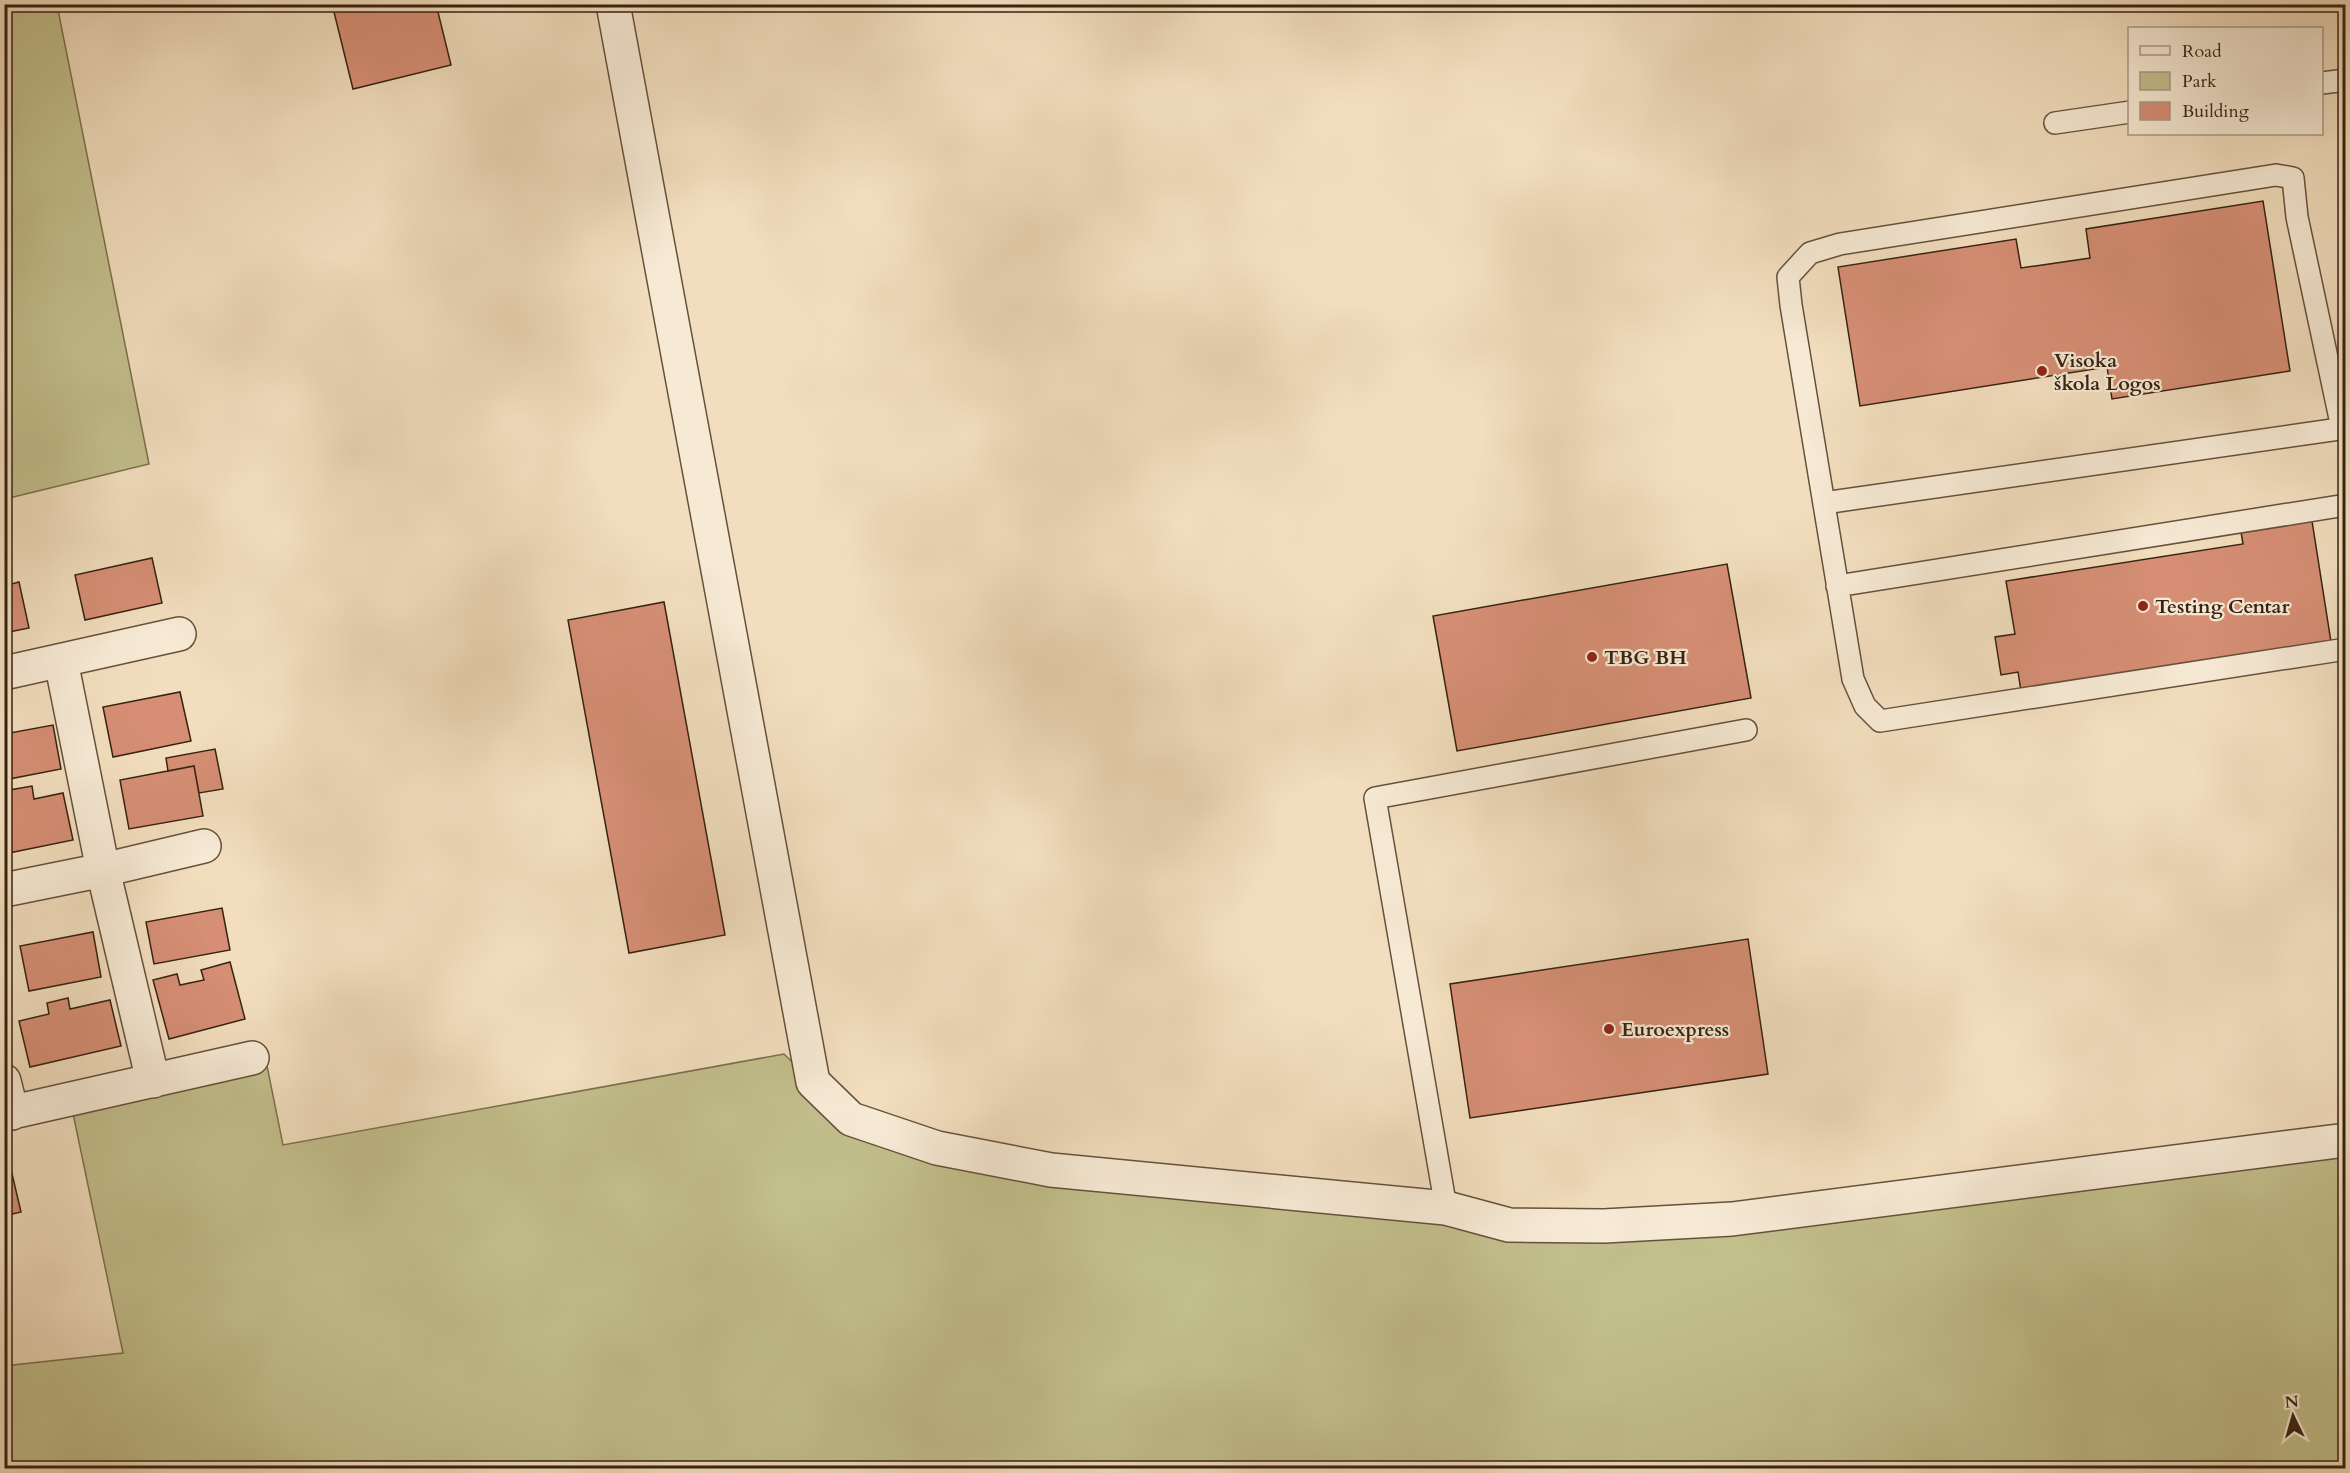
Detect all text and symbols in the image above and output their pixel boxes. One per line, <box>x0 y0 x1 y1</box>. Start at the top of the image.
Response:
legend <box>2128 27 2323 135</box>
text: Road <box>2182 39 2222 64</box>
text: Park <box>2182 69 2217 94</box>
text: Building <box>2182 99 2250 124</box>
place label: Visoka škola Logos <box>2054 347 2161 397</box>
marker: Visoka škola Logos <box>2035 364 2049 378</box>
place label: Testing Centar <box>2155 593 2291 620</box>
marker: Testing Centar <box>2136 599 2150 613</box>
place label: TBG BH <box>1604 644 1687 671</box>
marker: TBG BH <box>1585 650 1599 664</box>
place label: Euroexpress <box>1621 1016 1729 1043</box>
marker: Euroexpress <box>1602 1022 1616 1036</box>
north arrow <box>2263 1386 2323 1446</box>
text: N <box>2284 1390 2300 1414</box>

